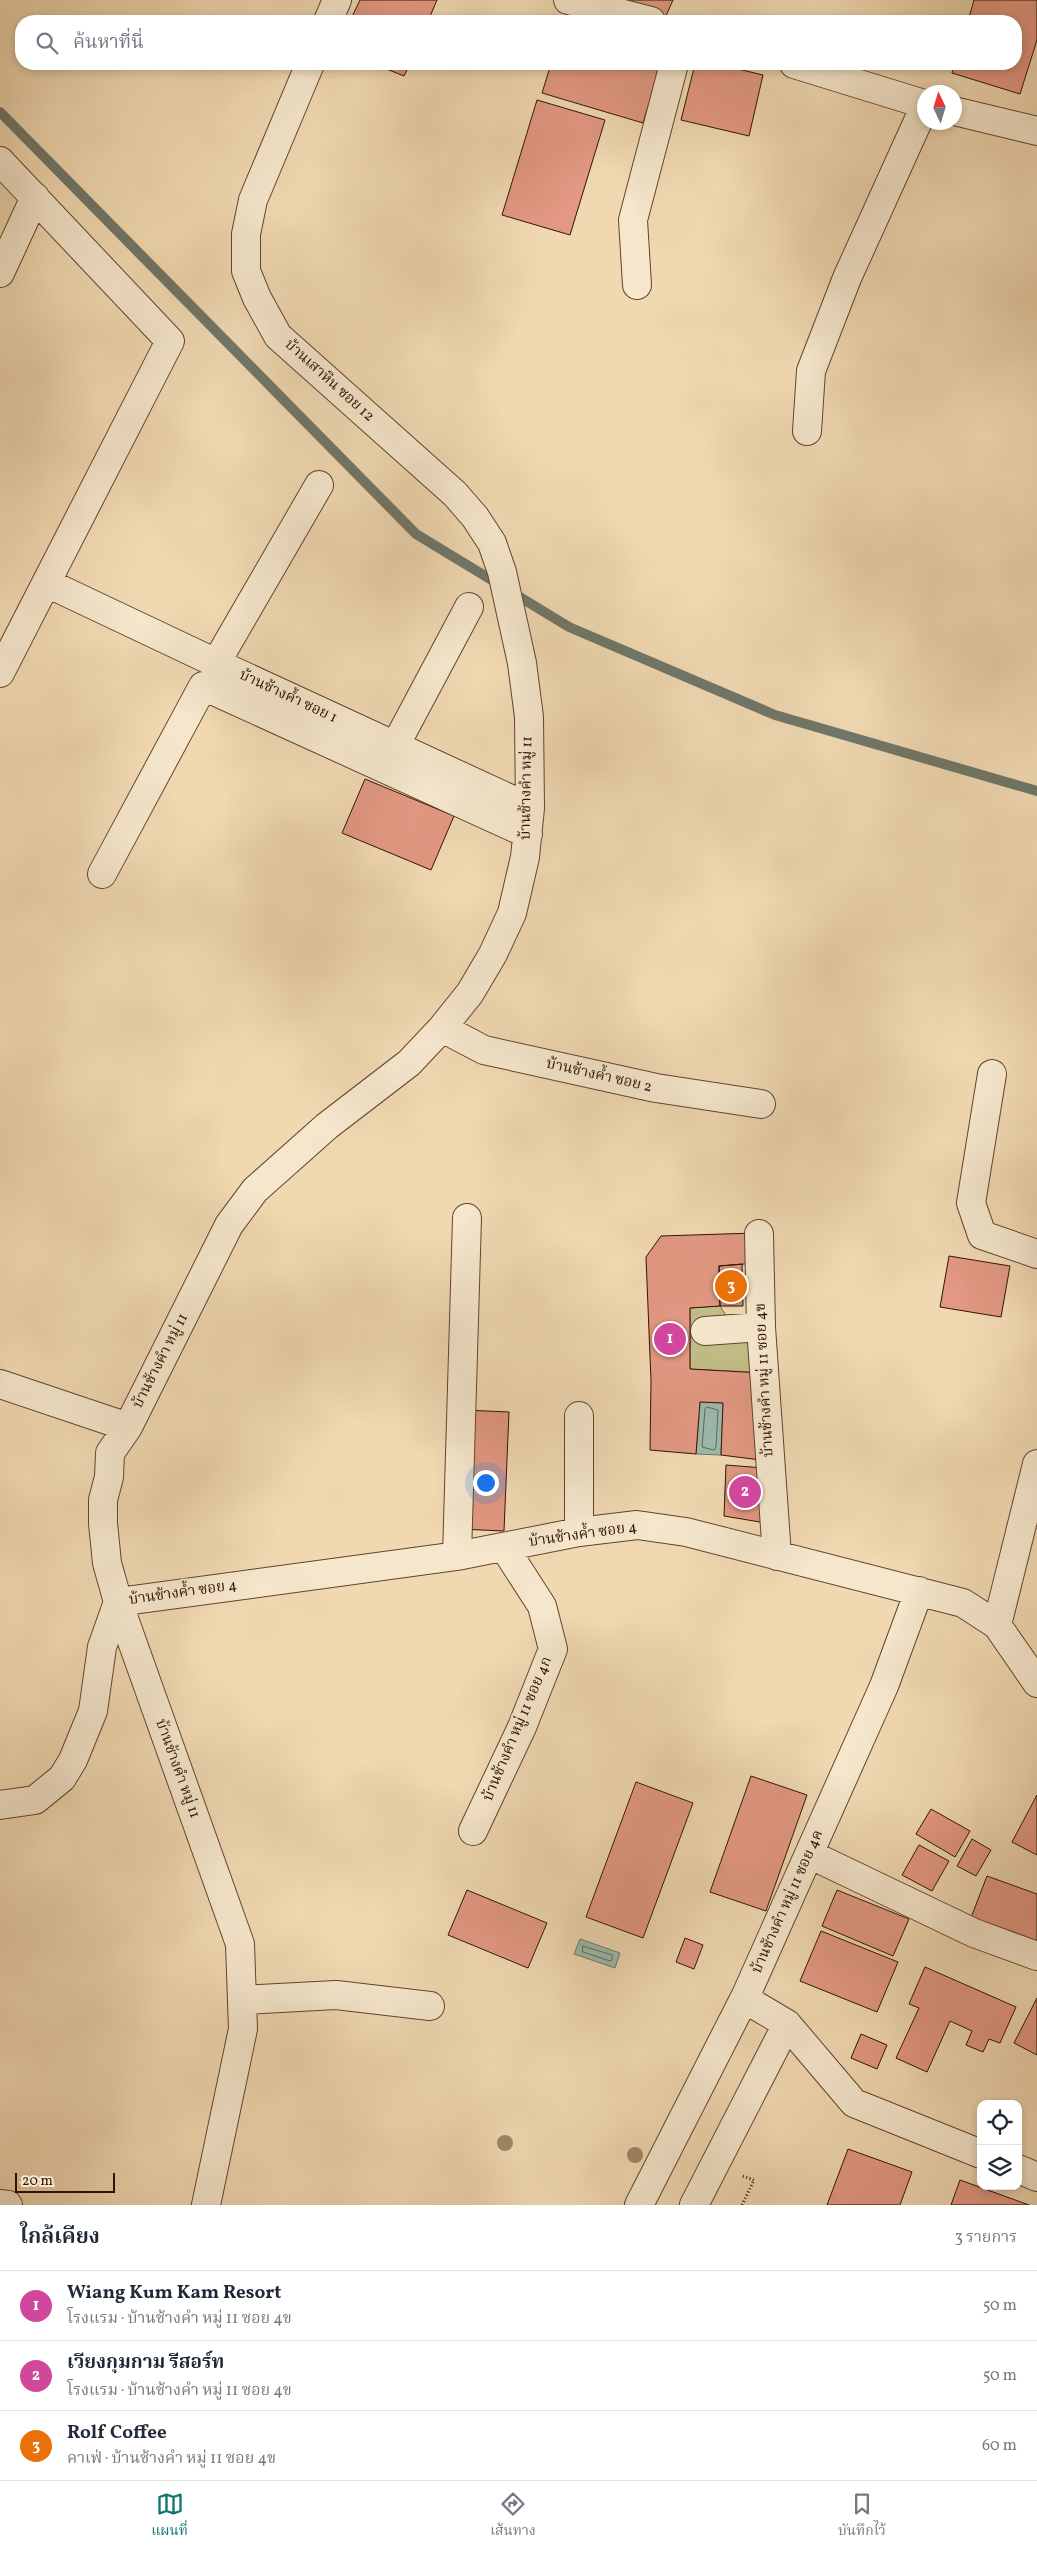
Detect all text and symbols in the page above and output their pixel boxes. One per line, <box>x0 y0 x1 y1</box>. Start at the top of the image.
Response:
search box <box>15 15 1022 70</box>
icon: search <box>33 29 61 57</box>
text: ค้นหาที่นี่ <box>73 30 144 56</box>
north arrow <box>917 85 962 130</box>
street label: บ้านเสาหิน ซอย 12 <box>279 335 379 427</box>
street label: บ้านช้างค้ำ ซอย 1 <box>236 663 341 729</box>
street label: บ้านช้างคำ หมู่ 11 <box>516 736 538 840</box>
street label: บ้านช้างค้ำ ซอย 2 <box>544 1052 654 1098</box>
pin: 3 <box>715 1267 747 1305</box>
street label: บ้านช้างคำ หมู่ 11 ซอย 4ข <box>750 1302 780 1458</box>
street label: บ้านช้างคำ หมู่ 11 <box>128 1310 194 1412</box>
pin: 1 <box>654 1320 686 1358</box>
your location <box>473 1470 499 1496</box>
pin: 2 <box>729 1473 761 1511</box>
street label: บ้านช้างค้ำ ซอย 4 <box>527 1515 638 1553</box>
street label: บ้านช้างค้ำ ซอย 4 <box>127 1573 238 1611</box>
street label: บ้านช้างคำ หมู่ 11 ซอย 4ก <box>478 1654 558 1804</box>
street label: บ้านช้างคำ หมู่ 11 <box>149 1717 205 1821</box>
street label: บ้านช้างคำ หมู่ 11 ซอย 4ค <box>747 1827 829 1977</box>
map controls <box>977 2100 1022 2190</box>
button: locate <box>977 2100 1022 2145</box>
button: layers <box>977 2145 1022 2190</box>
scale bar <box>15 2170 115 2193</box>
text: 20 m <box>22 2172 53 2191</box>
text: ใกล้เคียง <box>20 2223 100 2252</box>
text: 3 รายการ <box>955 2227 1017 2249</box>
text: Wiang Kum Kam Resort <box>67 2280 281 2306</box>
text: 1 <box>33 2295 39 2317</box>
text: 50 m <box>983 2295 1017 2317</box>
text: โรงแรม · บ้านช้างคำ หมู่ 11 ซอย 4ข <box>67 2308 292 2330</box>
text: เวียงกุมกาม รีสอร์ท <box>67 2350 224 2376</box>
text: 2 <box>32 2365 40 2387</box>
text: 50 m <box>983 2365 1017 2387</box>
text: โรงแรม · บ้านช้างคำ หมู่ 11 ซอย 4ข <box>67 2380 292 2402</box>
text: Rolf Coffee <box>67 2420 167 2446</box>
text: 3 <box>32 2435 40 2457</box>
text: 60 m <box>982 2435 1017 2457</box>
text: คาเฟ่ · บ้านช้างคำ หมู่ 11 ซอย 4ข <box>67 2448 276 2470</box>
tab: แผนที่ <box>151 2490 188 2542</box>
tab: เส้นทาง <box>490 2490 536 2542</box>
tab: บันทึกไว้ <box>838 2490 886 2542</box>

